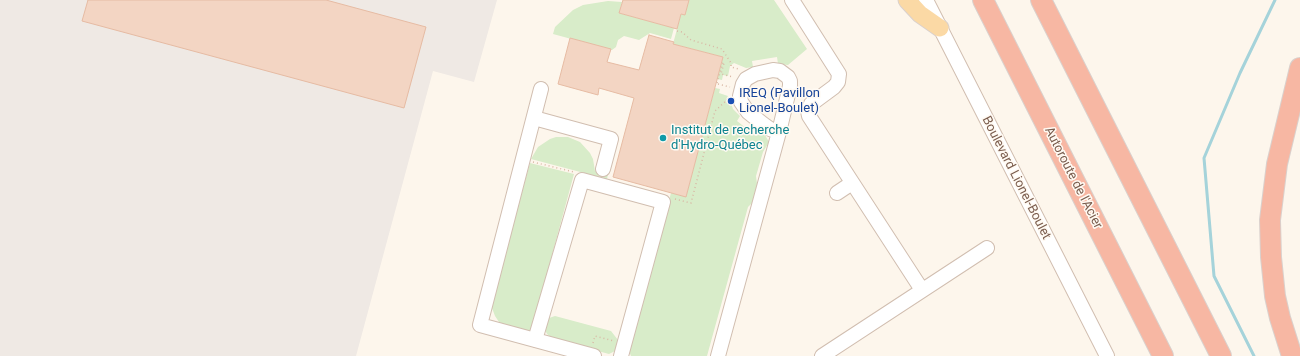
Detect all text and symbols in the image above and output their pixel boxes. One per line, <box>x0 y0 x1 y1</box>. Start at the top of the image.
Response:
place label: IREQ (Pavillon Lionel-Boulet) <box>739 86 820 117</box>
marker: IREQ (Pavillon Lionel-Boulet) <box>726 96 736 106</box>
street label: Boulevard Lionel-Boulet <box>978 114 1054 242</box>
place label: Institut de recherche d'Hydro-Québec <box>671 123 789 154</box>
street label: Autoroute de l'Acier <box>1041 124 1105 232</box>
marker: Institut de recherche d'Hydro-Québec <box>658 133 668 143</box>

